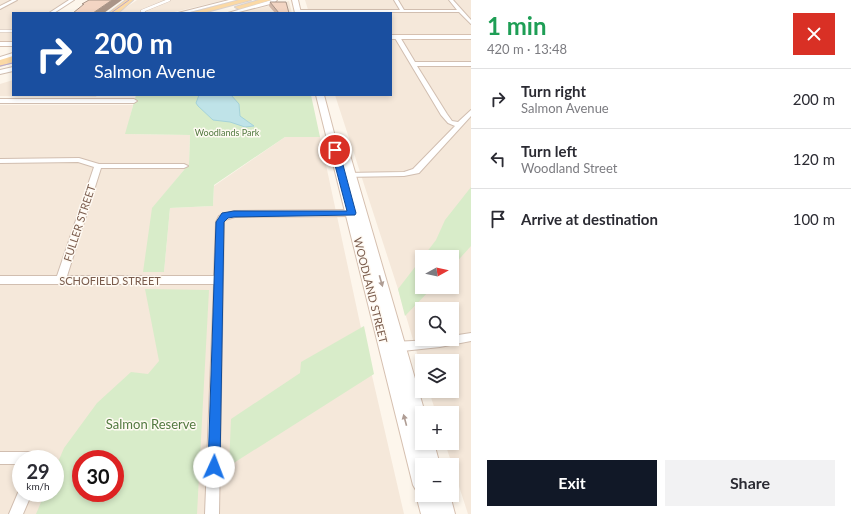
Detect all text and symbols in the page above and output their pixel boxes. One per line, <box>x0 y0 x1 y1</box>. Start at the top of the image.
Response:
text: 1 min <box>487 11 547 40</box>
button: close <box>793 13 835 55</box>
text: 200 m <box>94 26 173 60</box>
icon: right <box>28 28 80 80</box>
text: 420 m · 13:48 <box>487 41 567 57</box>
text: Salmon Avenue <box>94 60 215 82</box>
text: Turn right <box>521 82 586 100</box>
icon: right <box>487 88 509 110</box>
text: 200 m <box>793 90 835 108</box>
text: Salmon Avenue <box>521 100 609 116</box>
park label: Woodlands Park <box>195 127 260 138</box>
pin <box>318 133 352 167</box>
icon: arrive <box>324 139 346 161</box>
text: Turn left <box>521 142 577 160</box>
icon: left <box>487 148 509 170</box>
text: 120 m <box>793 150 835 168</box>
text: Woodland Street <box>521 160 617 176</box>
street label: FULLER STREET <box>60 182 98 263</box>
icon: arrive <box>487 208 509 230</box>
text: Arrive at destination <box>521 210 658 228</box>
text: 100 m <box>793 210 835 228</box>
street label: WOODLAND STREET <box>352 236 391 345</box>
north arrow <box>415 250 459 294</box>
map controls <box>415 250 459 502</box>
street label: SCHOFIELD STREET <box>59 274 161 287</box>
one-way arrow <box>378 274 384 287</box>
button: search <box>415 302 459 346</box>
button: layers <box>415 354 459 398</box>
button: + <box>415 406 459 450</box>
one-way arrow <box>402 413 408 425</box>
park label: Salmon Reserve <box>106 416 196 432</box>
position arrow <box>193 446 235 488</box>
speed limit sign: 30 <box>72 450 124 502</box>
button: − <box>415 458 459 502</box>
text: 29 <box>26 459 50 483</box>
button: Exit <box>487 460 657 506</box>
button: Share <box>665 460 835 506</box>
text: km/h <box>26 480 50 492</box>

